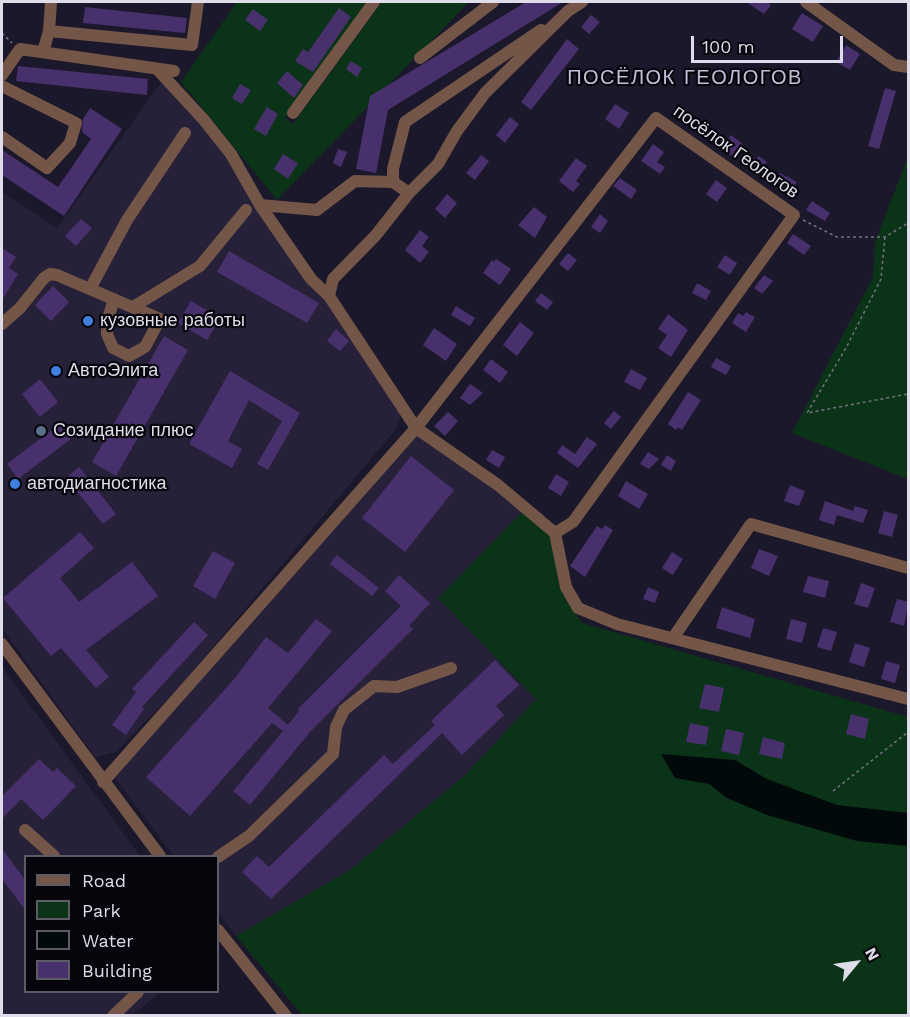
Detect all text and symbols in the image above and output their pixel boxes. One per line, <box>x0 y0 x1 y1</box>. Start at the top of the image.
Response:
scale bar <box>694 24 846 62</box>
text: 100 m <box>702 36 755 57</box>
district label: ПОСЁЛОК ГЕОЛОГОВ <box>567 66 803 90</box>
street label: посёлок Геологов <box>669 101 803 203</box>
place label: кузовные работы <box>100 310 245 332</box>
marker: кузовные работы <box>81 314 95 328</box>
place label: АвтоЭлита <box>68 360 158 382</box>
marker: АвтоЭлита <box>49 364 63 378</box>
place label: Созидание плюс <box>53 420 194 442</box>
marker: Созидание плюс <box>34 424 48 438</box>
place label: автодиагностика <box>27 473 166 495</box>
marker: автодиагностика <box>8 477 22 491</box>
legend <box>24 855 219 993</box>
text: Road <box>82 870 126 891</box>
text: Park <box>82 900 121 921</box>
text: Water <box>82 930 134 951</box>
north arrow <box>826 933 886 993</box>
text: N <box>861 944 883 964</box>
text: Building <box>82 960 152 981</box>

